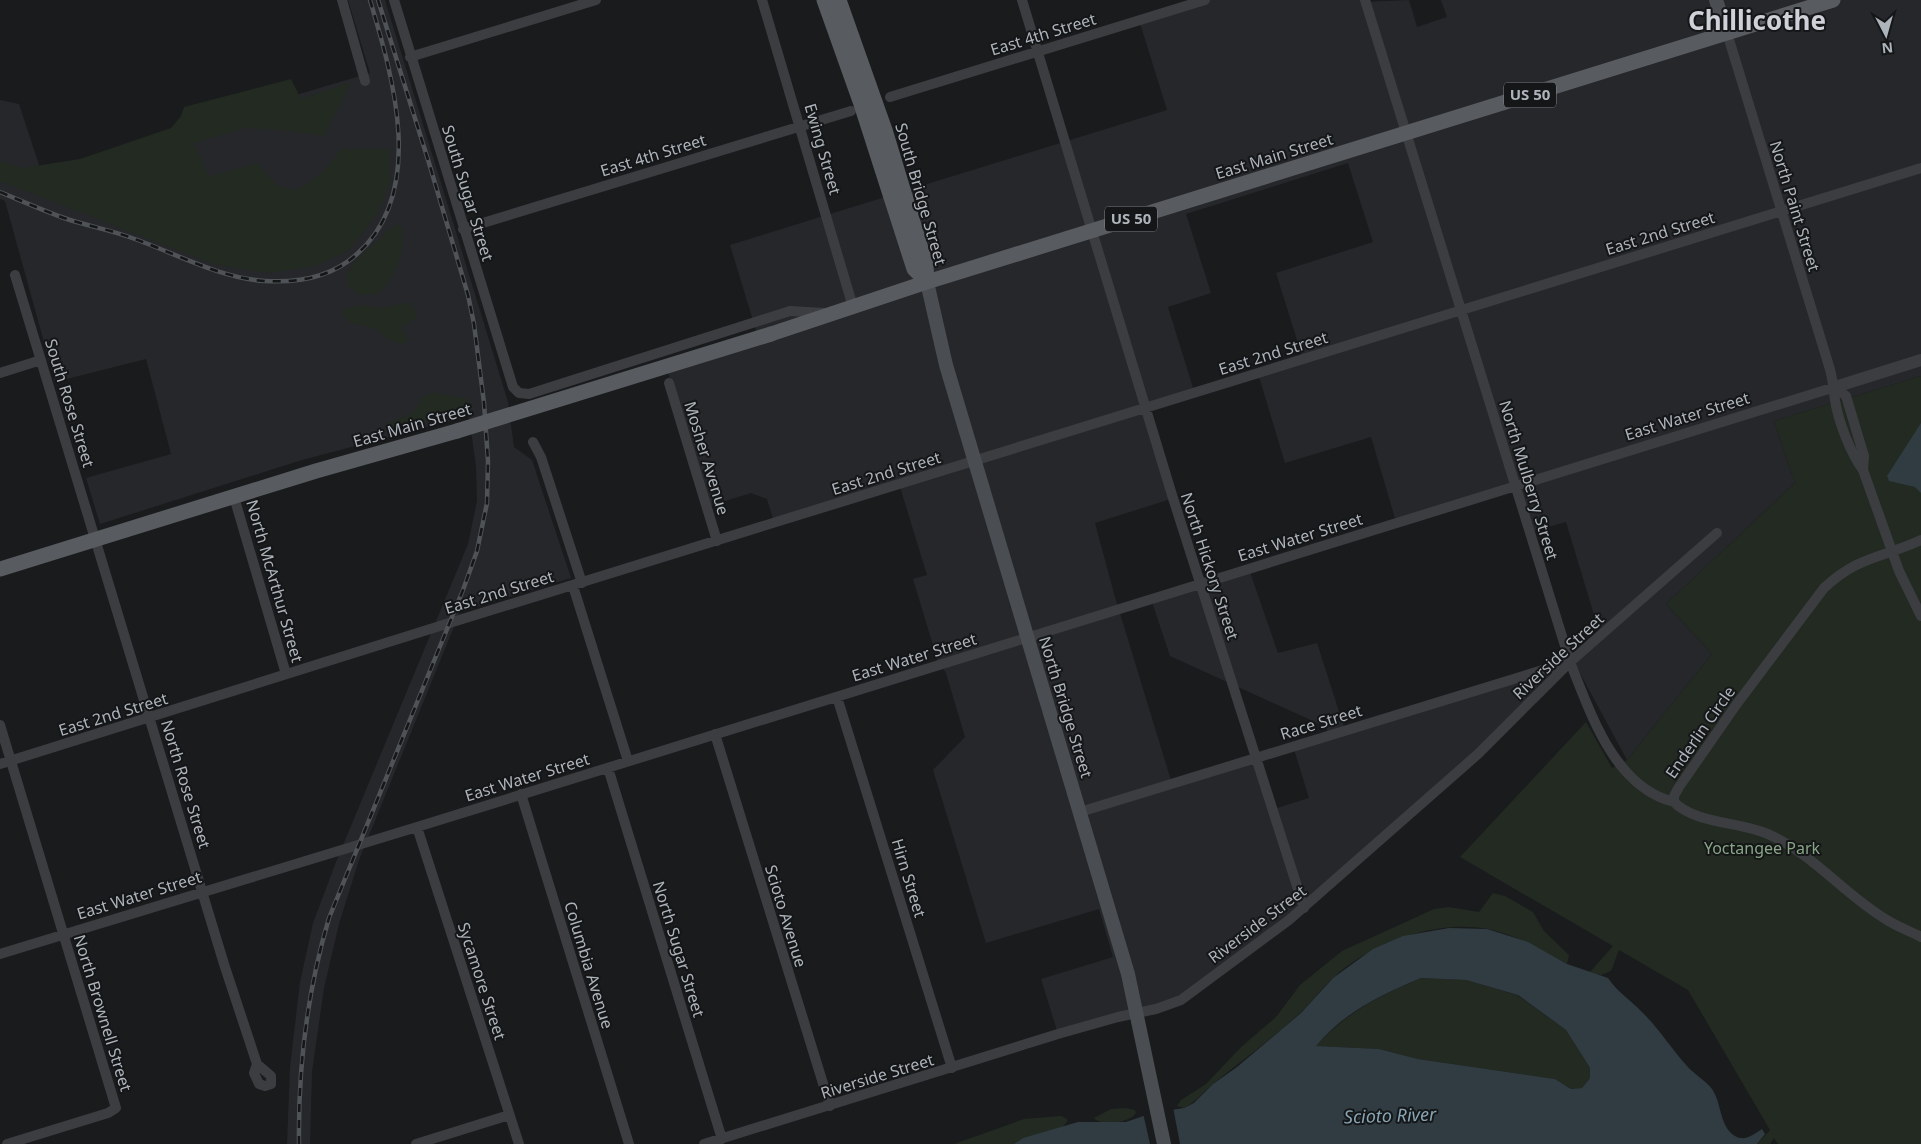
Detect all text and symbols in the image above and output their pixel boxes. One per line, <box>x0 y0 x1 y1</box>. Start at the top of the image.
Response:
district label: Chillicothe <box>1688 2 1826 38</box>
street label: East 4th Street <box>988 7 1099 60</box>
north arrow <box>1861 10 1911 60</box>
text: N <box>1881 38 1894 58</box>
road number: US 50 <box>1504 82 1556 108</box>
street label: Ewing Street <box>799 101 847 197</box>
street label: South Bridge Street <box>890 120 952 268</box>
street label: South Sugar Street <box>437 122 499 264</box>
street label: East 4th Street <box>598 128 709 181</box>
street label: East Main Street <box>1213 128 1336 184</box>
street label: North Paint Street <box>1765 138 1825 274</box>
road number: US 50 <box>1105 206 1157 232</box>
street label: East 2nd Street <box>1603 206 1718 260</box>
street label: East 2nd Street <box>1216 326 1331 380</box>
street label: South Rose Street <box>40 336 100 470</box>
street label: East Water Street <box>1622 387 1752 445</box>
street label: North Mulberry Street <box>1494 397 1564 563</box>
street label: East Main Street <box>350 398 474 452</box>
street label: Mosher Avenue <box>679 398 735 518</box>
street label: East 2nd Street <box>829 446 944 500</box>
street label: North Hickory Street <box>1176 489 1244 643</box>
street label: North McArthur Street <box>241 497 309 665</box>
street label: East Water Street <box>1235 508 1365 566</box>
street label: East 2nd Street <box>442 565 557 619</box>
street label: Riverside Street <box>1508 608 1609 704</box>
street label: East Water Street <box>849 628 979 686</box>
street label: North Bridge Street <box>1034 634 1098 781</box>
street label: Enderlin Circle <box>1660 681 1740 783</box>
street label: East 2nd Street <box>56 687 171 741</box>
street label: Race Street <box>1277 699 1365 745</box>
street label: North Rose Street <box>156 717 216 851</box>
street label: East Water Street <box>462 748 592 806</box>
street label: Hirn Street <box>887 836 931 920</box>
park label: Yoctangee Park <box>1704 837 1821 859</box>
street label: Scioto Avenue <box>760 862 812 970</box>
street label: East Water Street <box>74 866 204 924</box>
street label: North Sugar Street <box>648 878 710 1020</box>
street label: Riverside Street <box>1204 880 1311 968</box>
street label: Columbia Avenue <box>559 899 619 1031</box>
street label: Sycamore Street <box>453 919 511 1043</box>
street label: North Brownell Street <box>69 932 137 1094</box>
street label: Riverside Street <box>818 1048 937 1104</box>
water label: Scioto River <box>1343 1101 1437 1129</box>

